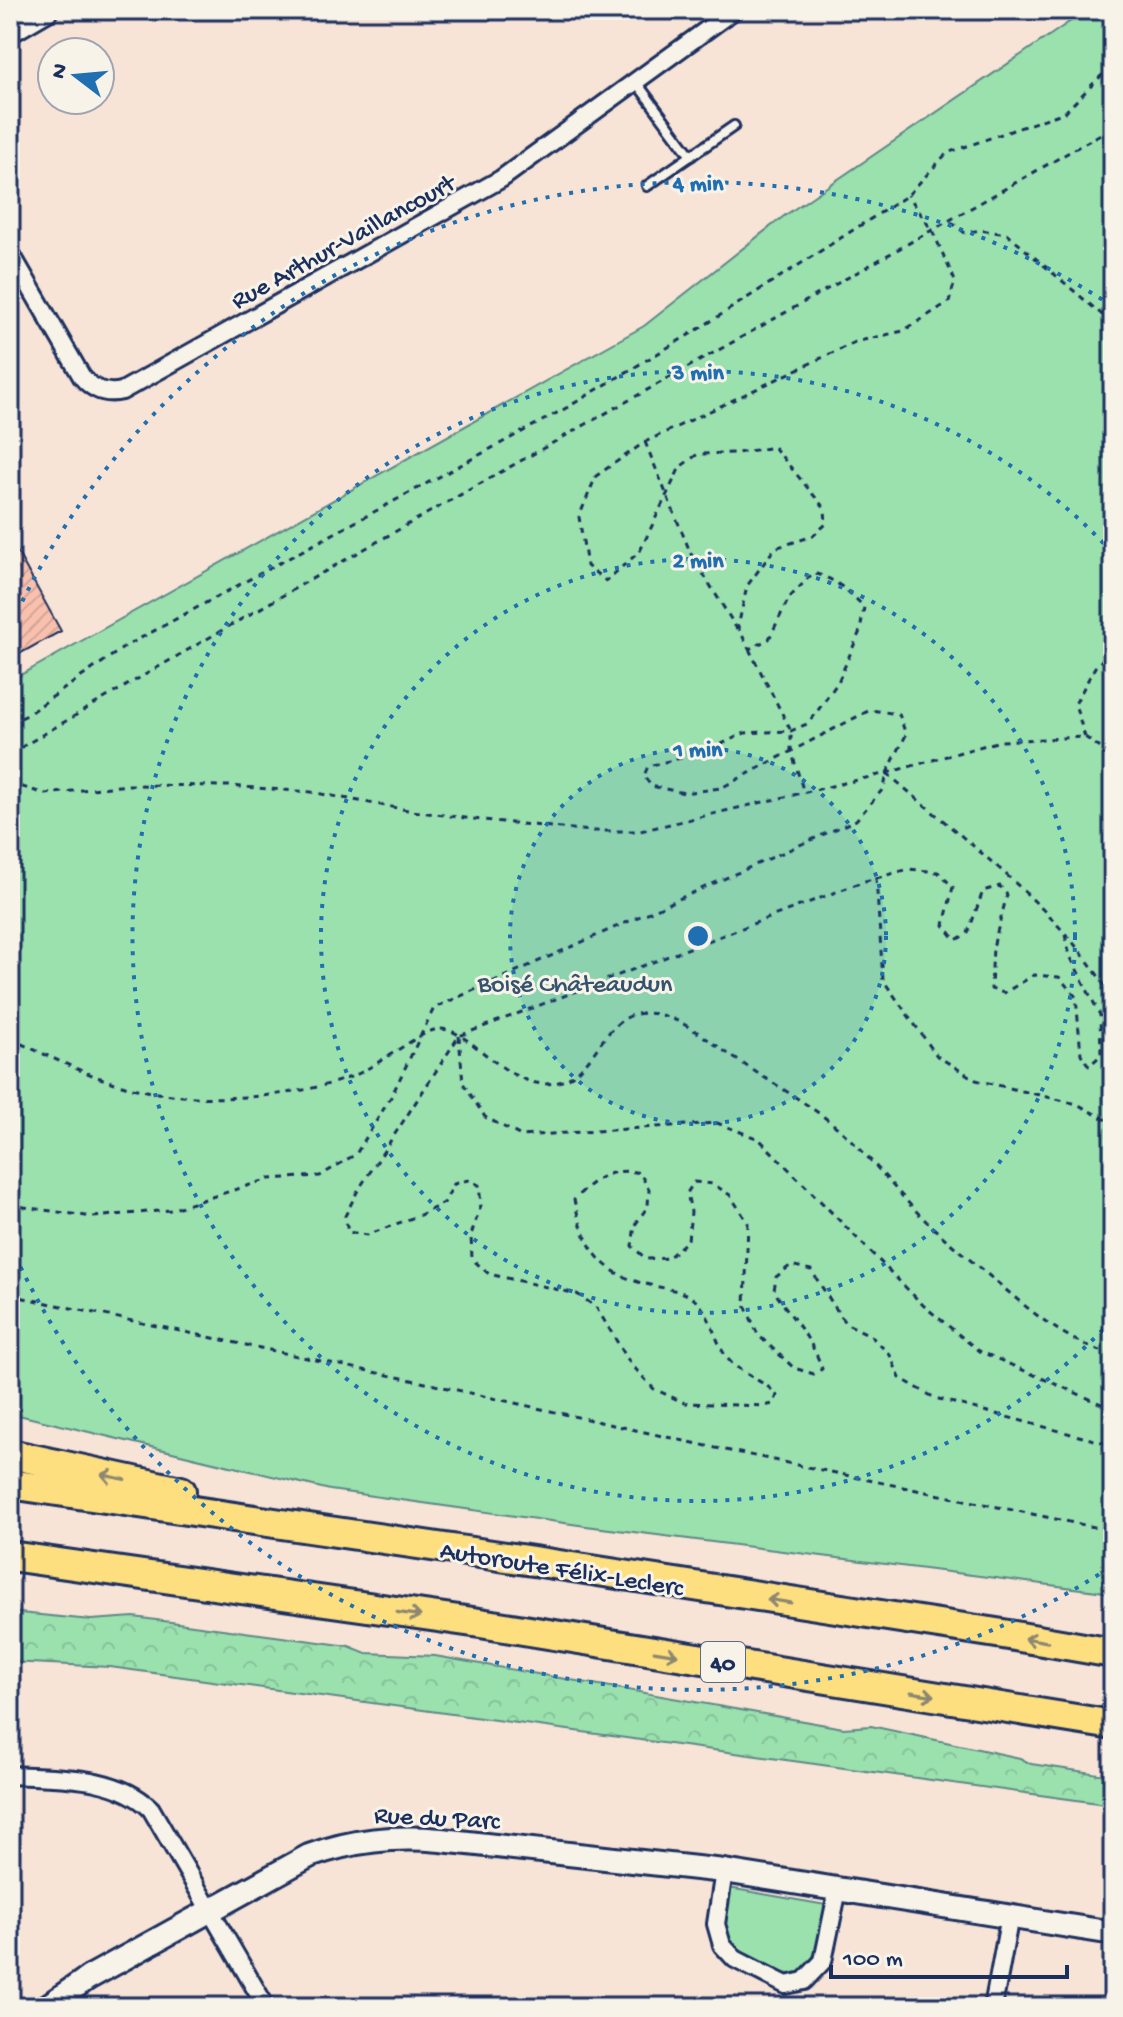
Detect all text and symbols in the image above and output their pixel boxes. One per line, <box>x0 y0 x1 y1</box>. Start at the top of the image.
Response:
north arrow <box>36 36 116 116</box>
text: N <box>46 61 75 82</box>
street label: Rue Arthur-Vaillancourt <box>227 168 464 318</box>
text: 4 min <box>672 171 724 200</box>
text: 3 min <box>671 360 724 389</box>
text: 2 min <box>672 548 724 577</box>
text: 1 min <box>672 737 723 766</box>
centre of rings <box>684 922 712 950</box>
park label: Boisé Châteaudun <box>477 971 673 1002</box>
one-way arrow <box>101 1469 127 1484</box>
street label: Autoroute Félix-Leclerc <box>438 1537 686 1606</box>
one-way arrow <box>767 1592 792 1607</box>
one-way arrow <box>396 1607 421 1622</box>
one-way arrow <box>1024 1631 1049 1646</box>
road number: 40 <box>701 1642 745 1682</box>
one-way arrow <box>653 1646 678 1661</box>
one-way arrow <box>910 1687 935 1702</box>
street label: Rue du Parc <box>373 1802 502 1839</box>
scale bar <box>831 1929 1067 1979</box>
text: 100 m <box>842 1946 903 1975</box>

